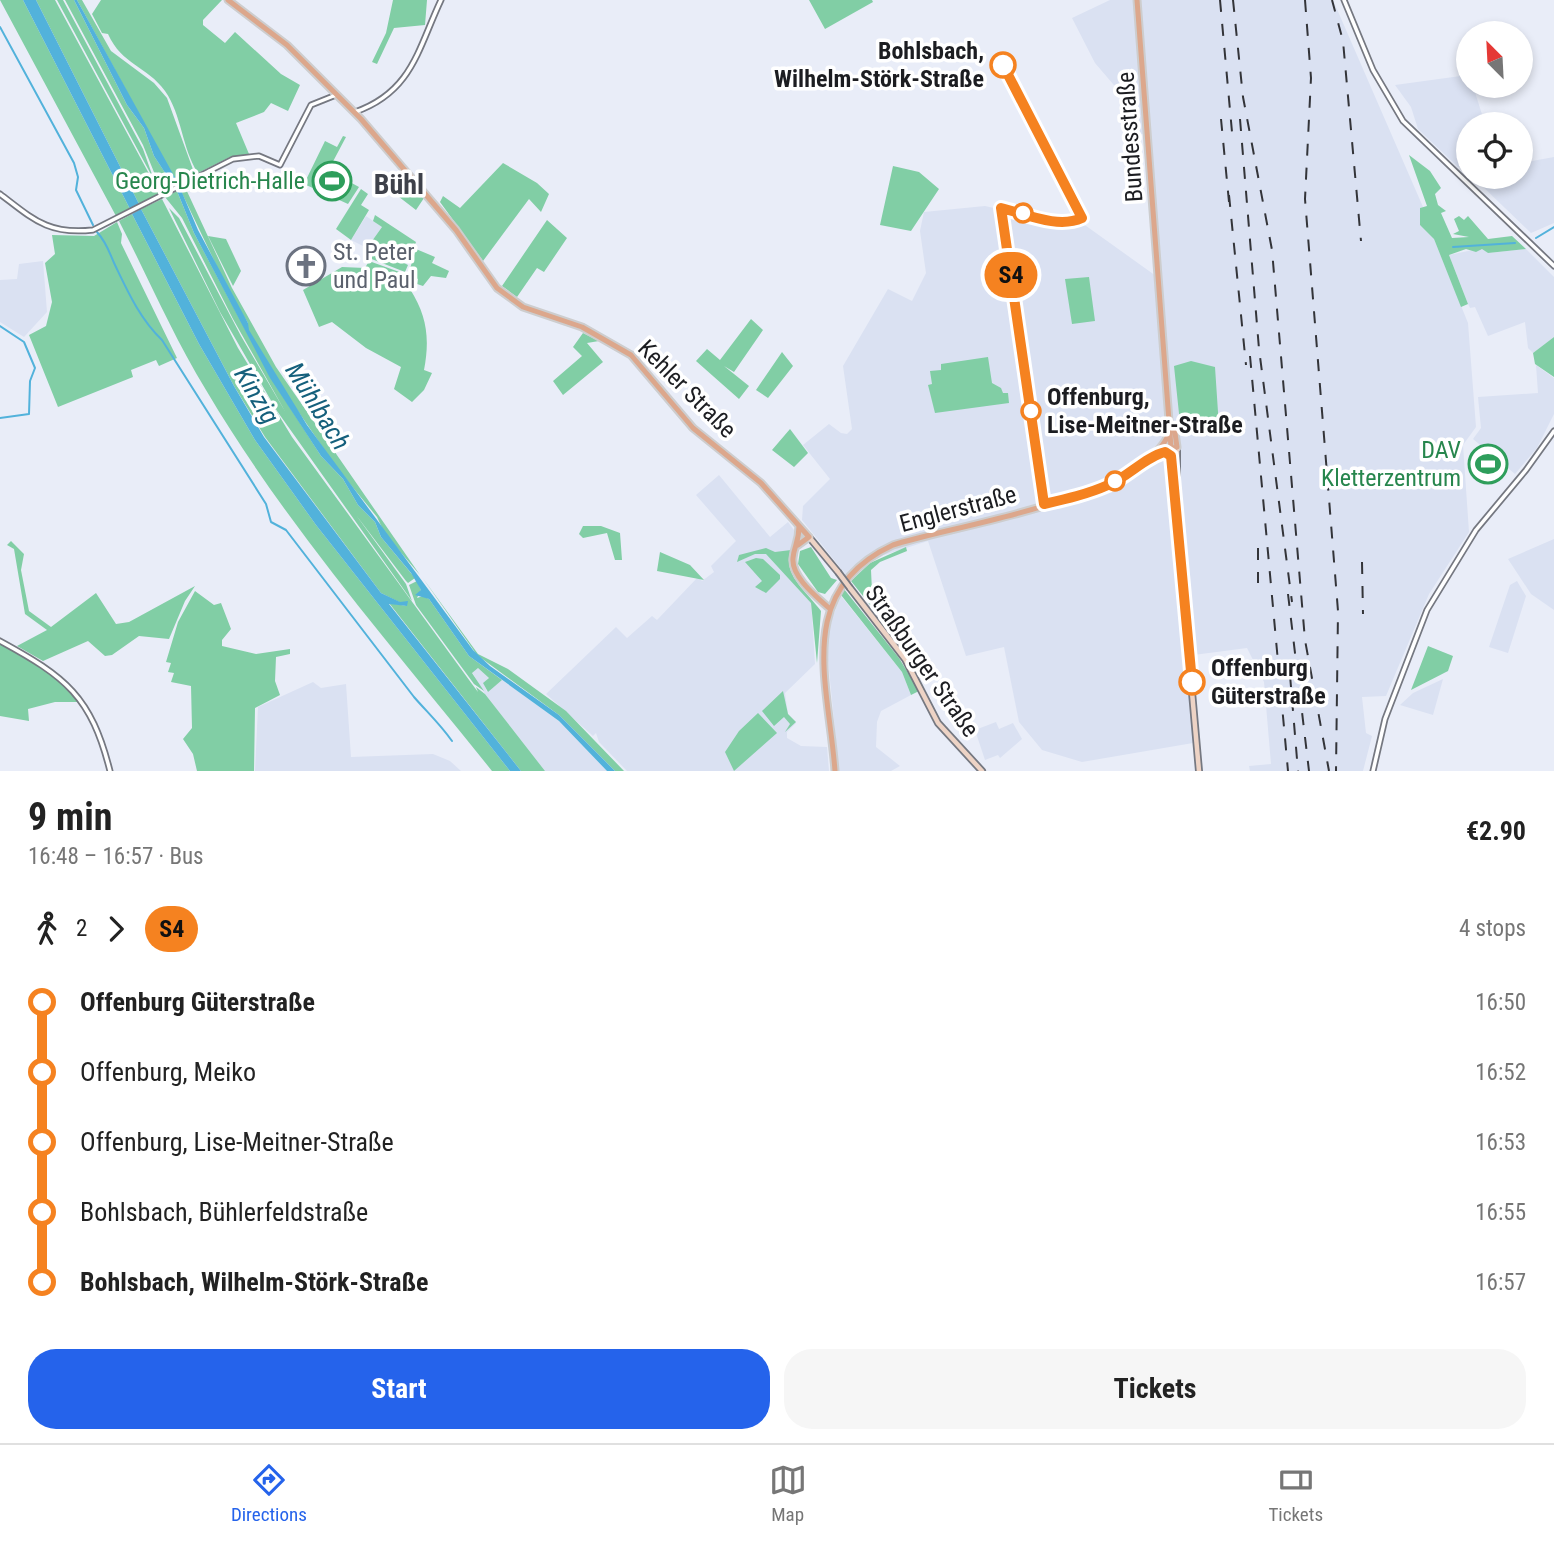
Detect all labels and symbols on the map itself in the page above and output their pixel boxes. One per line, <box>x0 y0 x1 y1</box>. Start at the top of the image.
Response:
north arrow <box>1456 21 1533 98</box>
place label: Bohlsbach, Wilhelm-Störk-Straße <box>774 37 984 93</box>
marker: Bohlsbach, Wilhelm-Störk-Straße <box>990 52 1016 78</box>
street label: Bundesstraße <box>1111 71 1149 203</box>
sports icon: Georg-Dietrich-Halle <box>311 160 353 202</box>
place label: Georg-Dietrich-Halle <box>115 167 305 195</box>
district label: Bühl <box>374 168 424 201</box>
unlabelled marker <box>1013 203 1033 223</box>
place label: St. Peter und Paul <box>333 238 415 294</box>
church icon: St. Peter und Paul <box>285 245 327 287</box>
line badge: S4 <box>979 252 1042 298</box>
street label: Kehler Straße <box>632 334 742 444</box>
water label: Mühlbach <box>279 357 357 455</box>
water label: Kinzig <box>228 361 286 429</box>
place label: Offenburg, Lise-Meitner-Straße <box>1047 383 1243 439</box>
marker: Offenburg, Lise-Meitner-Straße <box>1021 401 1041 421</box>
place label: DAV Kletterzentrum <box>1321 436 1461 492</box>
sports icon: DAV Kletterzentrum <box>1467 443 1509 485</box>
unlabelled marker <box>1105 471 1125 491</box>
street label: Englerstraße <box>897 480 1019 538</box>
street label: Straßburger Straße <box>859 580 985 742</box>
place label: Offenburg Güterstraße <box>1211 654 1326 710</box>
marker: Offenburg Güterstraße <box>1179 669 1205 695</box>

